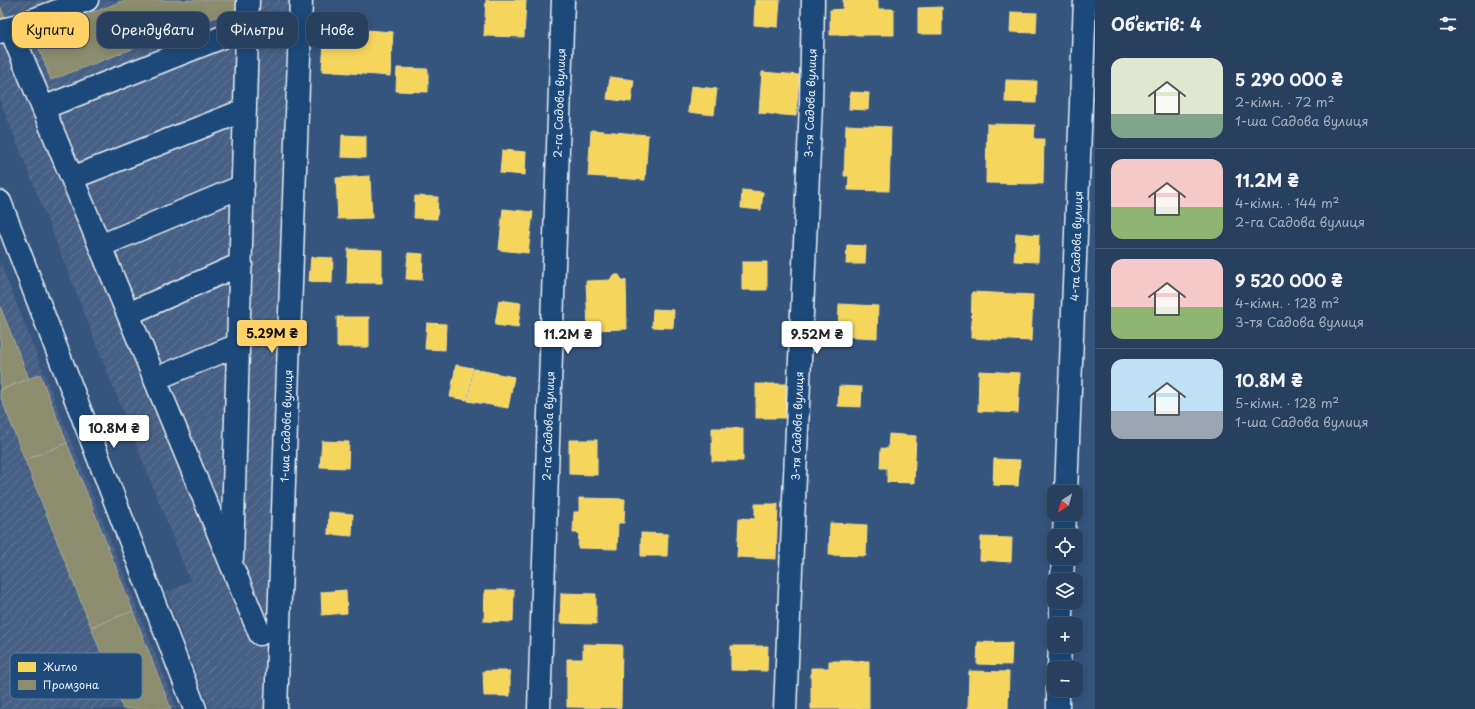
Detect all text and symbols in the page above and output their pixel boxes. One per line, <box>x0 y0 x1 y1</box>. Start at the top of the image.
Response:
text: Об’єктів: 4 <box>1111 11 1202 37</box>
chip: Купити <box>12 12 89 48</box>
chip: Орендувати <box>97 12 209 48</box>
chip: Фільтри <box>217 12 298 48</box>
chip: Нове <box>306 12 368 48</box>
icon: filters <box>1437 13 1459 35</box>
street label: 2-га Садова вулиця <box>549 48 569 158</box>
street label: 3-тя Садова вулиця <box>800 48 820 158</box>
text: 5 290 000 ₴ <box>1235 66 1343 92</box>
icon: home <box>1143 74 1191 122</box>
text: 2-кімн. · 72 m² <box>1235 92 1334 111</box>
text: 1-ша Садова вулиця <box>1235 111 1368 130</box>
text: 11.2M ₴ <box>1235 167 1299 193</box>
icon: home <box>1143 175 1191 223</box>
street label: 4-та Садова вулиця <box>1066 191 1086 301</box>
text: 4-кімн. · 144 m² <box>1235 193 1339 212</box>
text: 2-га Садова вулиця <box>1235 212 1365 231</box>
text: 9 520 000 ₴ <box>1235 267 1343 293</box>
icon: home <box>1143 275 1191 323</box>
text: 4-кімн. · 128 m² <box>1235 293 1339 312</box>
text: 3-тя Садова вулиця <box>1235 312 1364 331</box>
pin: 5.29M ₴ <box>235 320 309 354</box>
pin: 11.2M ₴ <box>531 321 605 355</box>
pin: 9.52M ₴ <box>780 321 854 355</box>
text: 5.29M ₴ <box>246 323 298 342</box>
text: 11.2M ₴ <box>544 324 592 343</box>
text: 9.52M ₴ <box>791 324 843 343</box>
text: 10.8M ₴ <box>1235 367 1303 393</box>
street label: 1-ша Садова вулиця <box>276 369 296 483</box>
street label: 2-га Садова вулиця <box>538 371 558 481</box>
street label: 3-тя Садова вулиця <box>787 371 807 481</box>
icon: home <box>1143 375 1191 423</box>
text: 5-кімн. · 128 m² <box>1235 393 1339 412</box>
text: 1-ша Садова вулиця <box>1235 412 1368 431</box>
pin: 10.8M ₴ <box>77 415 151 449</box>
text: 10.8M ₴ <box>88 418 140 437</box>
north arrow <box>1047 485 1083 521</box>
map controls <box>1047 485 1083 697</box>
button: locate <box>1047 529 1083 565</box>
button: layers <box>1047 573 1083 609</box>
button: + <box>1047 617 1083 653</box>
legend <box>10 653 142 699</box>
text: Житло <box>43 658 77 675</box>
button: − <box>1047 661 1083 697</box>
text: Промзона <box>43 676 99 693</box>

